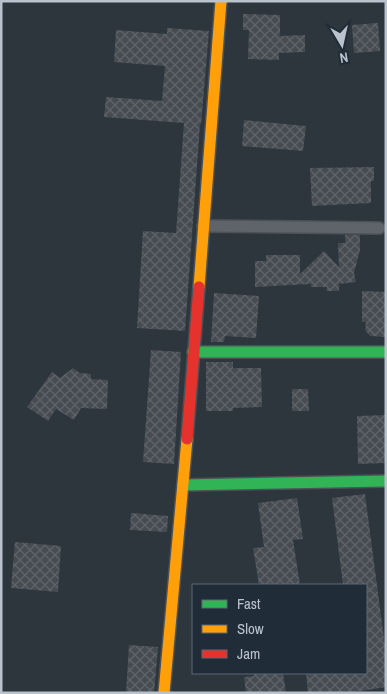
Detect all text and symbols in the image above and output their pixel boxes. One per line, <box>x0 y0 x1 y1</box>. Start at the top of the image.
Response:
north arrow <box>317 20 367 70</box>
text: N <box>339 48 350 67</box>
legend <box>192 584 367 674</box>
text: Fast <box>237 593 261 614</box>
text: Slow <box>237 618 264 639</box>
text: Jam <box>237 643 260 664</box>

